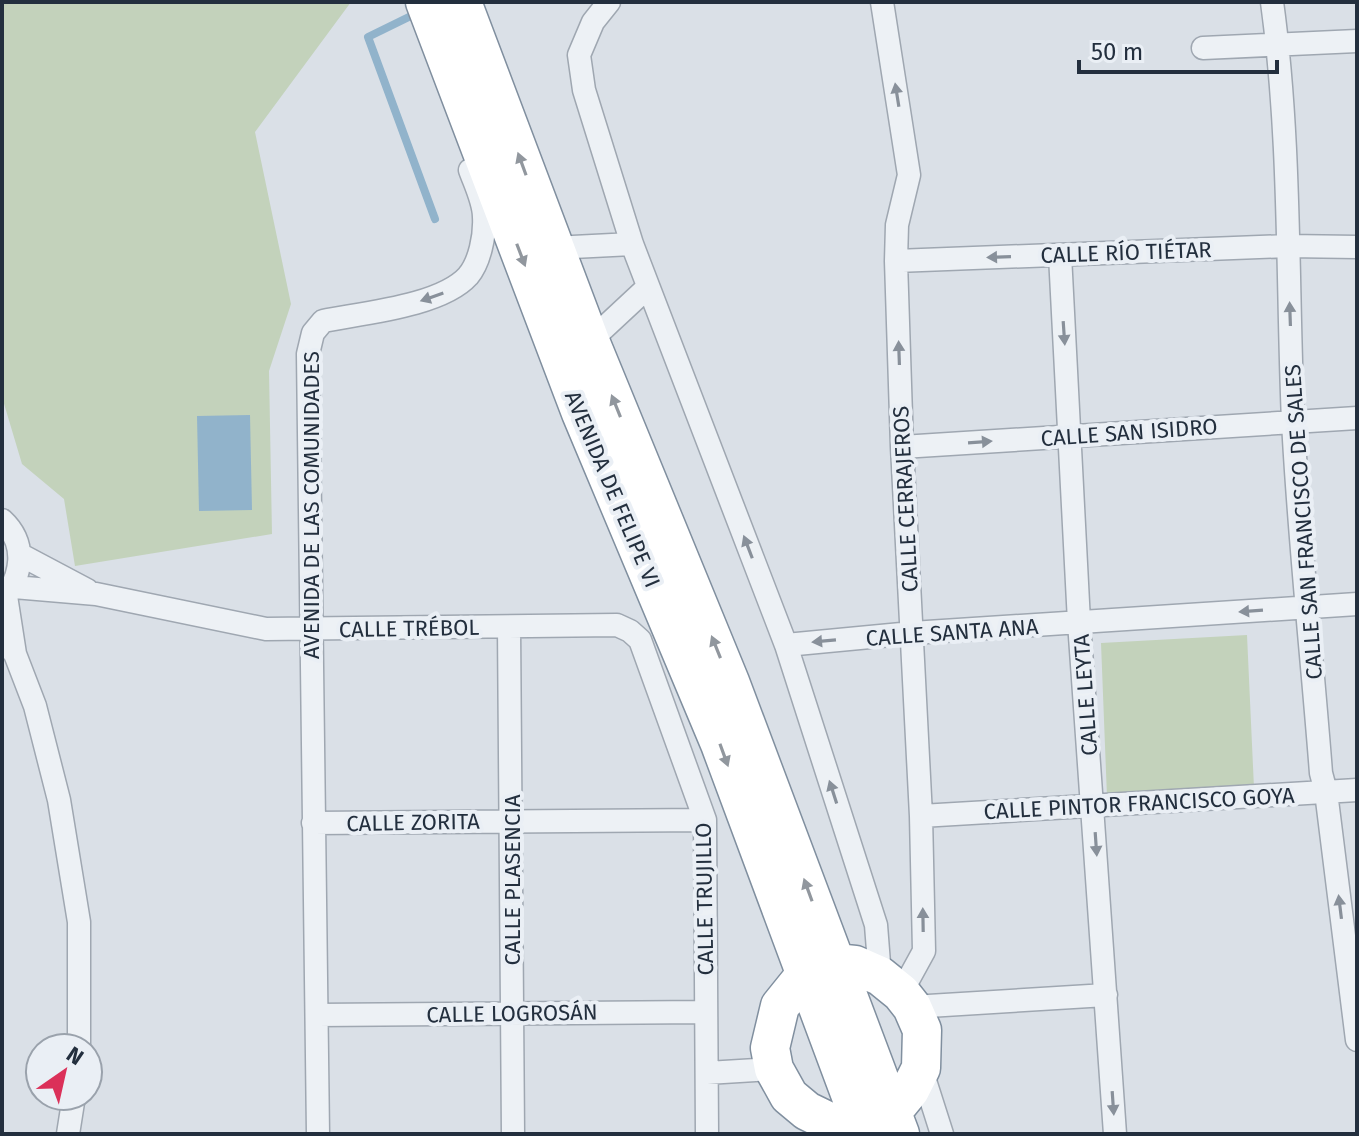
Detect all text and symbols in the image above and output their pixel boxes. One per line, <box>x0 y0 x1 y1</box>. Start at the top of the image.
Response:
scale bar <box>1079 24 1277 74</box>
text: 50 m <box>1091 38 1143 66</box>
one-way arrow <box>890 83 902 108</box>
one-way arrow <box>515 152 528 176</box>
street label: CALLE RÍO TIÉTAR <box>1040 236 1212 269</box>
one-way arrow <box>515 243 528 267</box>
one-way arrow <box>986 251 1011 264</box>
one-way arrow <box>420 292 444 304</box>
one-way arrow <box>1283 301 1296 326</box>
one-way arrow <box>1058 321 1071 346</box>
one-way arrow <box>892 340 905 365</box>
street label: AVENIDA DE LAS COMUNIDADES <box>298 351 325 659</box>
street label: CALLE SAN FRANCISCO DE SALES <box>1279 363 1328 681</box>
street label: AVENIDA DE FELIPE VI <box>559 387 666 592</box>
one-way arrow <box>610 395 623 418</box>
street label: CALLE CERRAJEROS <box>887 405 924 593</box>
street label: CALLE SAN ISIDRO <box>1040 413 1218 452</box>
one-way arrow <box>967 435 993 448</box>
one-way arrow <box>741 535 754 559</box>
one-way arrow <box>1238 605 1263 618</box>
street label: CALLE SANTA ANA <box>865 613 1040 652</box>
street label: CALLE TRÉBOL <box>339 614 479 643</box>
street label: CALLE LEYTA <box>1068 633 1103 757</box>
one-way arrow <box>709 635 722 659</box>
one-way arrow <box>811 635 836 648</box>
one-way arrow <box>718 743 731 767</box>
one-way arrow <box>827 780 839 804</box>
street label: CALLE PINTOR FRANCISCO GOYA <box>983 782 1296 825</box>
street label: CALLE PLASENCIA <box>499 794 526 966</box>
street label: CALLE ZORITA <box>346 808 480 837</box>
street label: CALLE TRUJILLO <box>690 822 719 976</box>
one-way arrow <box>1090 832 1103 857</box>
one-way arrow <box>801 878 814 902</box>
one-way arrow <box>1333 894 1346 919</box>
one-way arrow <box>917 907 930 932</box>
street label: CALLE LOGROSÁN <box>426 999 598 1028</box>
north arrow <box>24 1032 104 1112</box>
text: N <box>61 1041 89 1071</box>
one-way arrow <box>1107 1091 1120 1116</box>

